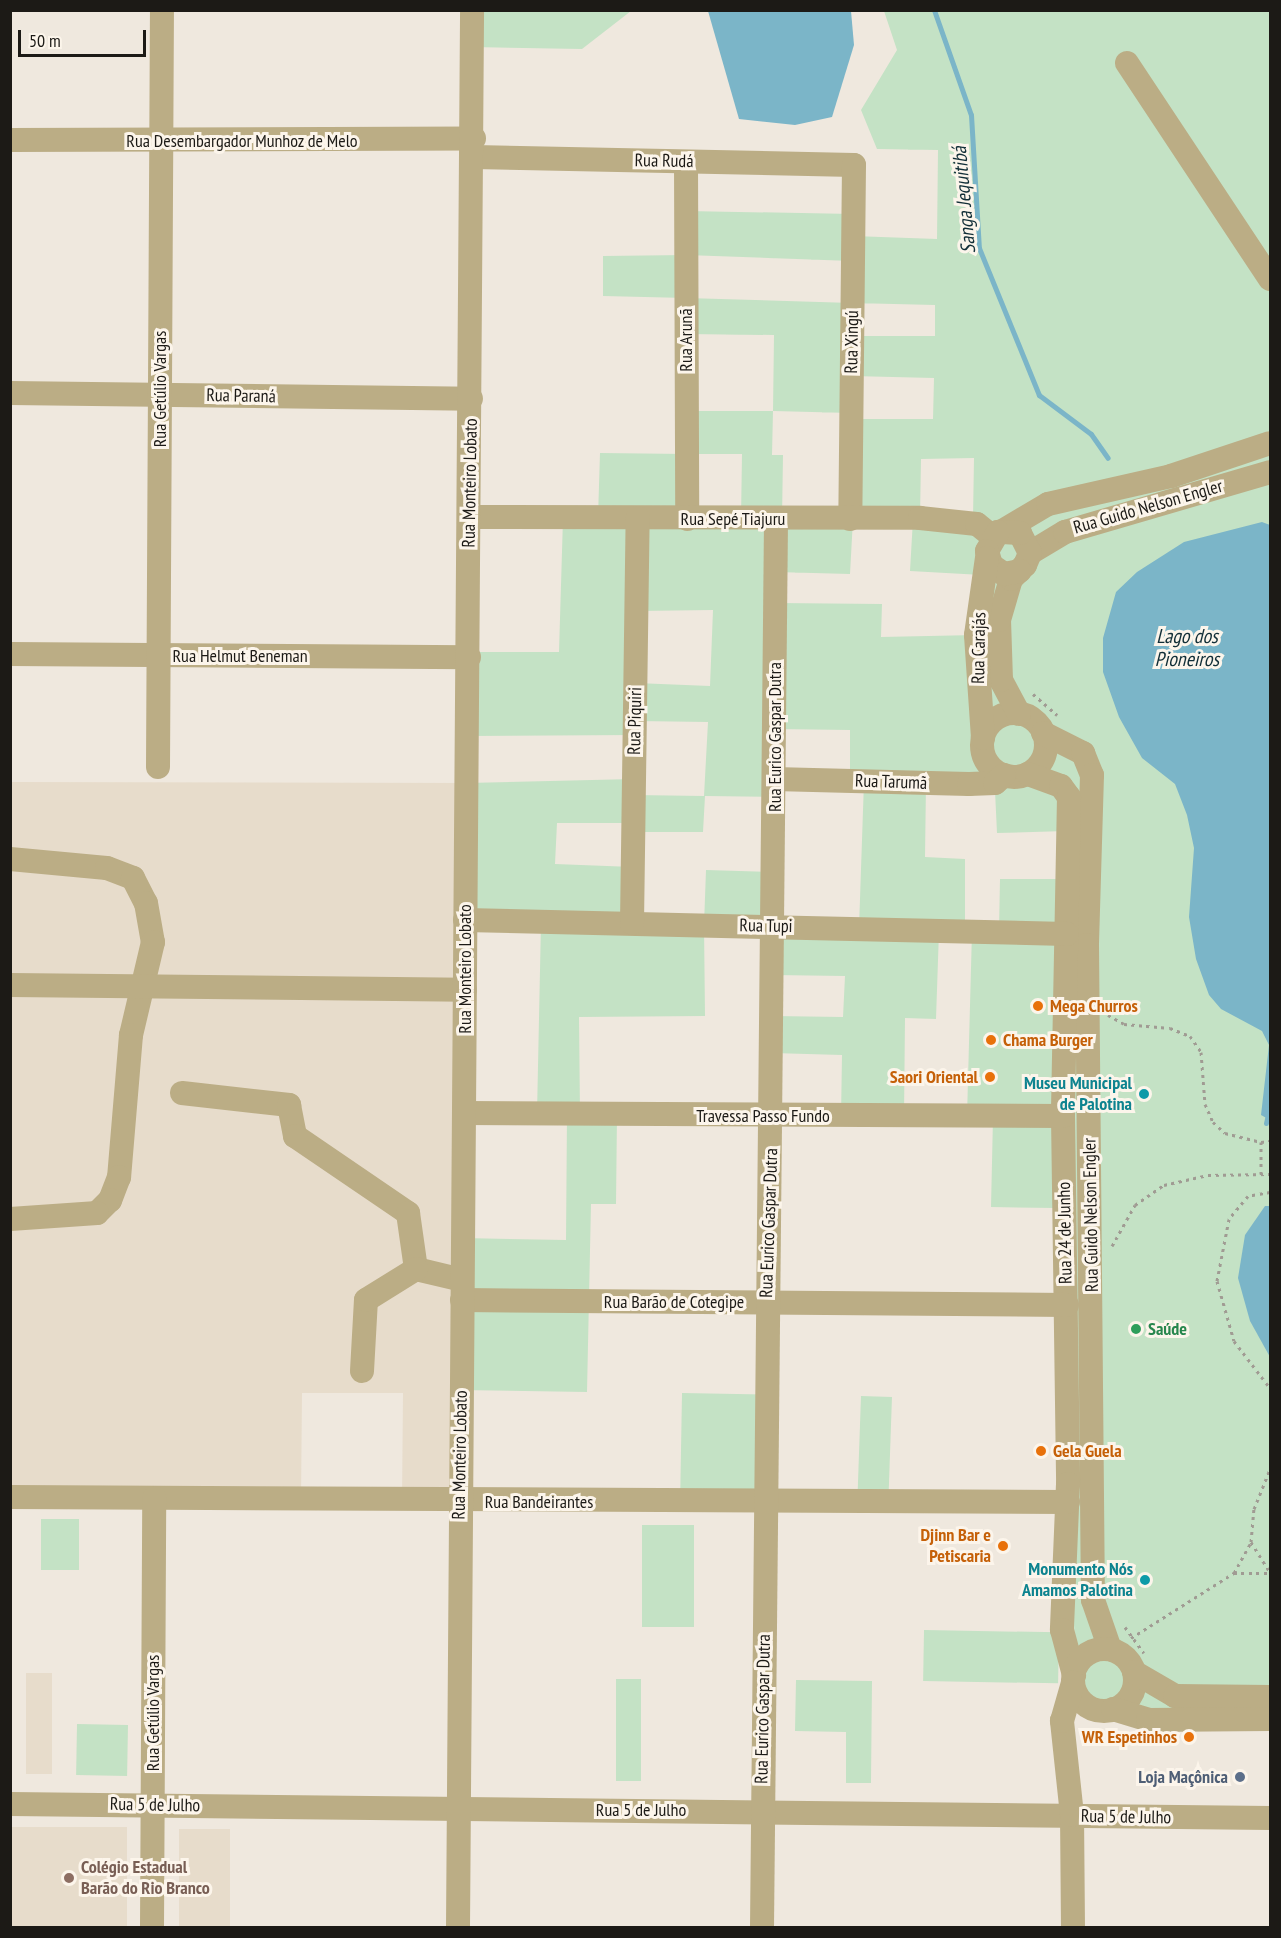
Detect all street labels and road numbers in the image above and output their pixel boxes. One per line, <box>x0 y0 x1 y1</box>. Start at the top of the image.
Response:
street label: Rua Desembargador Munhoz de Melo <box>126 130 358 152</box>
street label: Rua Rudá <box>634 150 694 172</box>
street label: Rua Arunã <box>675 308 697 372</box>
street label: Rua Xingú <box>841 310 863 374</box>
street label: Rua Getúlio Vargas <box>149 331 171 447</box>
street label: Rua Paraná <box>206 385 276 407</box>
street label: Rua Monteiro Lobato <box>458 418 482 548</box>
street label: Rua Guido Nelson Engler <box>1071 475 1225 539</box>
street label: Rua Sepé Tiajuru <box>680 508 786 530</box>
street label: Rua Carajás <box>968 612 990 684</box>
street label: Rua Helmut Beneman <box>172 645 308 667</box>
street label: Rua Eurico Gaspar Dutra <box>764 662 786 812</box>
street label: Rua Piquiri <box>624 687 646 755</box>
street label: Rua Tarumã <box>854 770 928 794</box>
street label: Rua Monteiro Lobato <box>454 904 476 1034</box>
street label: Rua Tupi <box>739 915 793 937</box>
street label: Travessa Passo Fundo <box>696 1105 830 1127</box>
street label: Rua Guido Nelson Engler <box>1079 1138 1103 1292</box>
street label: Rua Eurico Gaspar Dutra <box>756 1148 782 1298</box>
street label: Rua 24 de Junho <box>1053 1182 1077 1284</box>
street label: Rua Barão de Cotegipe <box>604 1291 744 1313</box>
street label: Rua Monteiro Lobato <box>448 1390 472 1520</box>
street label: Rua Bandeirantes <box>485 1491 593 1513</box>
street label: Rua Eurico Gaspar Dutra <box>751 1634 775 1784</box>
street label: Rua Getúlio Vargas <box>142 1655 164 1771</box>
street label: Rua 5 de Julho <box>110 1793 200 1817</box>
street label: Rua 5 de Julho <box>596 1799 686 1821</box>
street label: Rua 5 de Julho <box>1081 1805 1171 1829</box>

